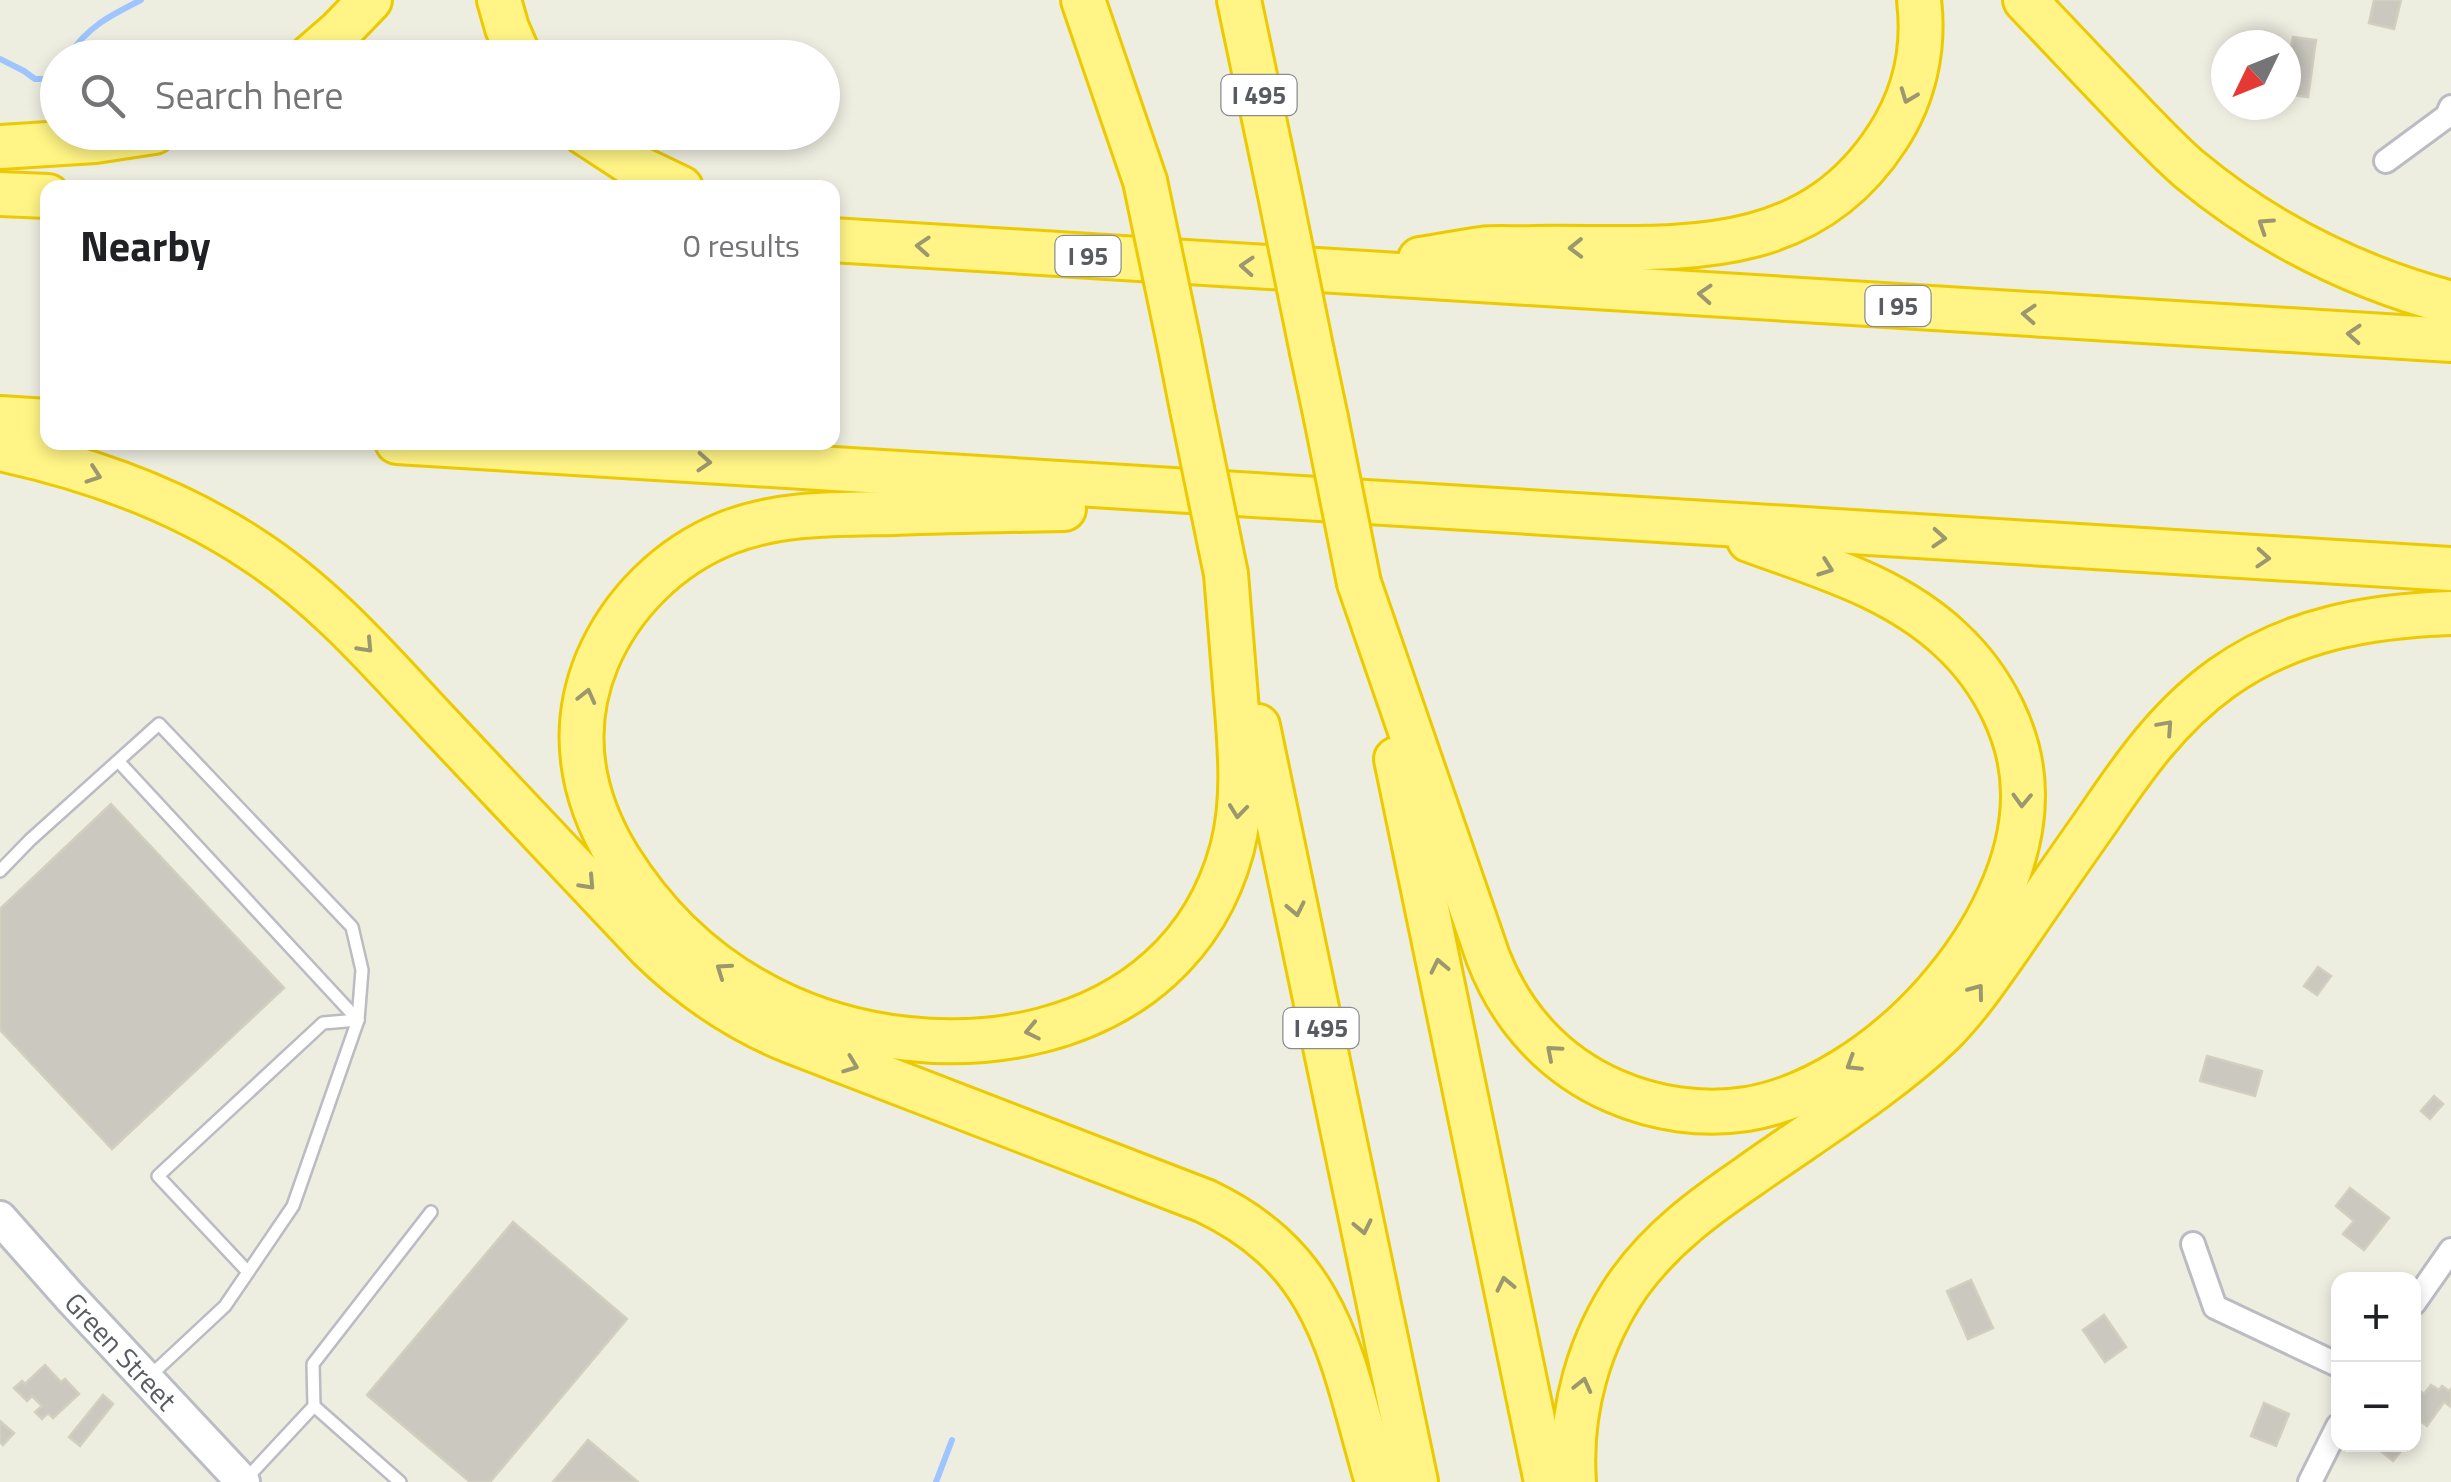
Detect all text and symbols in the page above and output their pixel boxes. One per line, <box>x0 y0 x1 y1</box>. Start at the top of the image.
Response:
north arrow <box>2211 30 2301 120</box>
search box <box>40 40 840 150</box>
text: Search here <box>155 66 343 124</box>
icon: search <box>75 68 130 123</box>
road number: I 495 <box>1222 75 1296 115</box>
one-way arrow <box>1899 86 1920 103</box>
text: Nearby <box>80 213 211 277</box>
one-way arrow <box>2258 218 2276 237</box>
text: 0 results <box>683 221 800 269</box>
one-way arrow <box>914 235 930 257</box>
road number: I 95 <box>1056 236 1120 276</box>
one-way arrow <box>1568 237 1584 258</box>
one-way arrow <box>1238 256 1254 277</box>
one-way arrow <box>1696 284 1712 305</box>
road number: I 95 <box>1866 286 1930 326</box>
one-way arrow <box>2021 304 2037 325</box>
one-way arrow <box>2345 324 2361 345</box>
one-way arrow <box>696 450 712 472</box>
one-way arrow <box>84 463 102 484</box>
one-way arrow <box>1931 527 1947 548</box>
one-way arrow <box>2256 547 2272 568</box>
one-way arrow <box>1817 556 1834 577</box>
one-way arrow <box>354 634 372 653</box>
one-way arrow <box>575 688 596 705</box>
one-way arrow <box>2155 720 2173 739</box>
one-way arrow <box>2012 792 2033 808</box>
one-way arrow <box>1228 803 1249 819</box>
one-way arrow <box>576 871 594 890</box>
one-way arrow <box>1285 900 1306 917</box>
one-way arrow <box>1430 957 1451 974</box>
one-way arrow <box>716 964 734 982</box>
one-way arrow <box>1966 984 1983 1002</box>
road number: I 495 <box>1284 1008 1358 1048</box>
one-way arrow <box>1024 1020 1041 1041</box>
one-way arrow <box>1547 1045 1565 1063</box>
one-way arrow <box>1846 1052 1864 1071</box>
one-way arrow <box>842 1053 859 1074</box>
one-way arrow <box>1351 1218 1372 1235</box>
map controls <box>2331 1272 2421 1452</box>
button: + <box>2331 1272 2421 1362</box>
one-way arrow <box>1496 1276 1517 1293</box>
street label: Green Street <box>55 1282 187 1420</box>
button: − <box>2331 1362 2421 1452</box>
one-way arrow <box>1571 1377 1592 1394</box>

